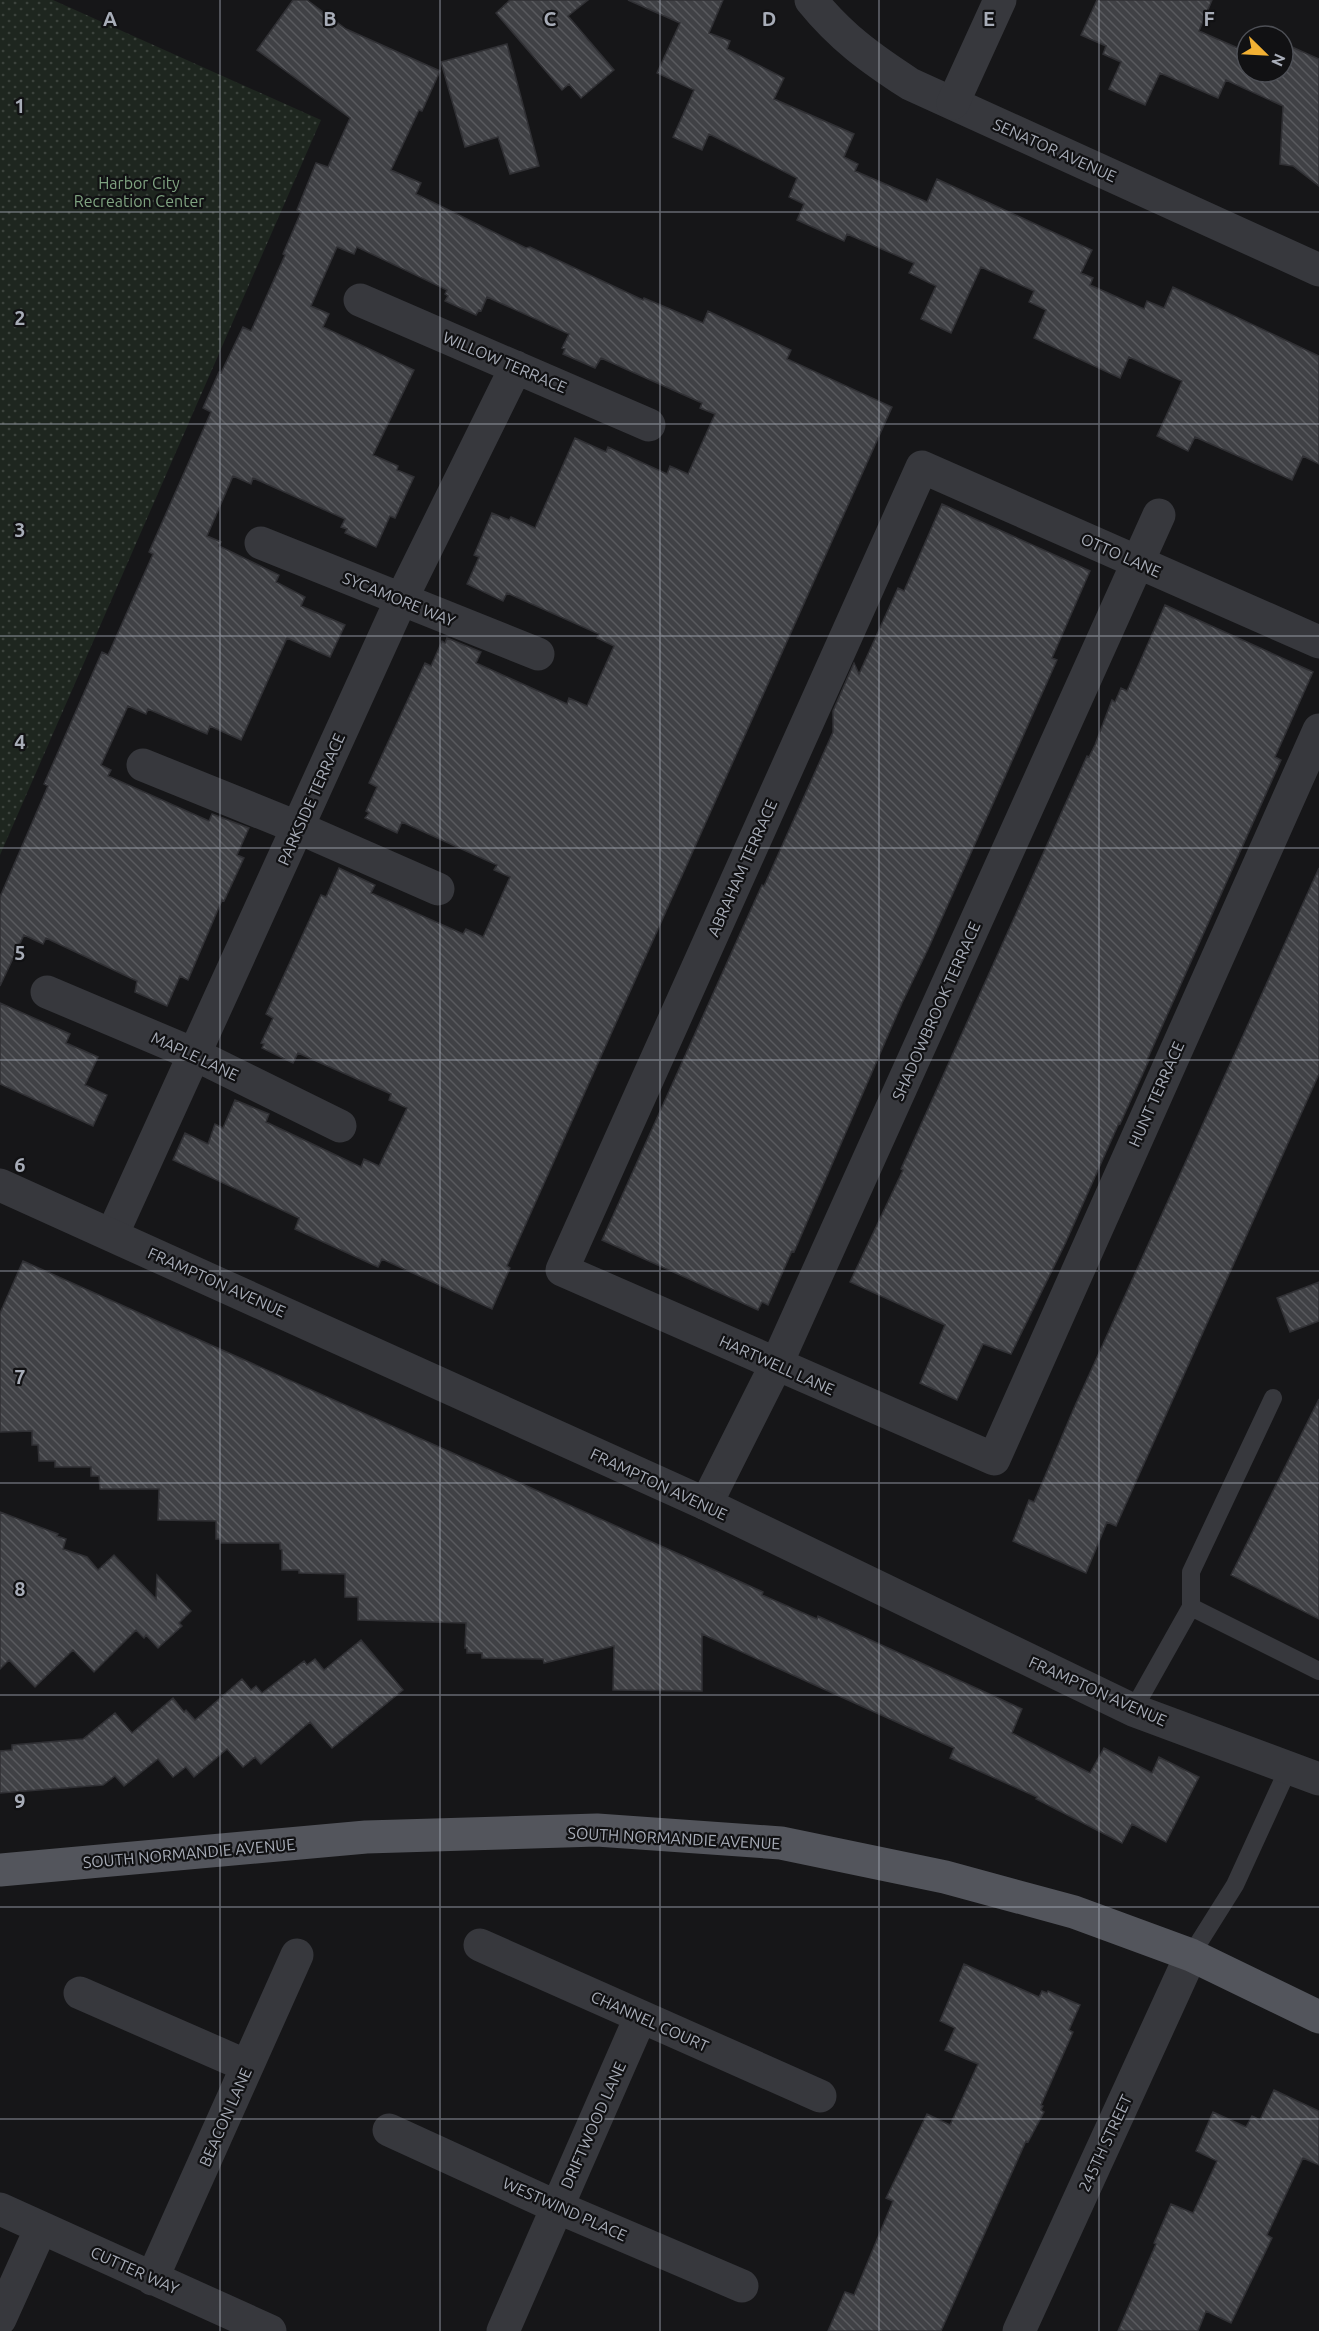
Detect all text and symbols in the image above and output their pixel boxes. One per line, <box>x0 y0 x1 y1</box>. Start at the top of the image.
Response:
text: A <box>103 7 117 30</box>
text: B <box>323 7 337 30</box>
text: C <box>544 7 557 30</box>
text: D <box>762 7 776 30</box>
text: E <box>983 7 995 30</box>
text: F <box>1203 7 1215 30</box>
north arrow <box>1235 24 1295 84</box>
text: N <box>1268 51 1289 69</box>
text: 1 <box>14 94 26 117</box>
street label: SENATOR AVENUE <box>991 115 1119 185</box>
park label: Harbor City Recreation Center <box>74 174 204 210</box>
text: 2 <box>14 306 26 329</box>
street label: WILLOW TERRACE <box>440 328 570 396</box>
text: 3 <box>14 518 26 541</box>
street label: OTTO LANE <box>1078 529 1164 581</box>
street label: SYCAMORE WAY <box>340 568 459 630</box>
text: 4 <box>14 730 26 753</box>
street label: PARKSIDE TERRACE <box>274 730 348 868</box>
street label: ABRAHAM TERRACE <box>704 797 780 939</box>
street label: SHADOWBROOK TERRACE <box>888 919 984 1103</box>
text: 5 <box>14 941 26 964</box>
street label: MAPLE LANE <box>149 1028 241 1084</box>
street label: HUNT TERRACE <box>1125 1039 1187 1149</box>
text: 6 <box>14 1153 26 1176</box>
street label: FRAMPTON AVENUE <box>145 1243 289 1321</box>
street label: HARTWELL LANE <box>717 1332 837 1398</box>
text: 7 <box>14 1365 26 1388</box>
street label: FRAMPTON AVENUE <box>588 1444 730 1524</box>
text: 8 <box>14 1577 26 1600</box>
street label: FRAMPTON AVENUE <box>1026 1652 1170 1730</box>
text: 9 <box>14 1789 26 1812</box>
street label: SOUTH NORMANDIE AVENUE <box>567 1823 781 1853</box>
street label: SOUTH NORMANDIE AVENUE <box>82 1835 296 1871</box>
street label: CHANNEL COURT <box>588 1987 712 2055</box>
street label: DRIFTWOOD LANE <box>557 2059 629 2191</box>
street label: BEACON LANE <box>195 2065 255 2169</box>
street label: 245TH STREET <box>1075 2092 1135 2194</box>
street label: WESTWIND PLACE <box>500 2174 630 2244</box>
street label: CUTTER WAY <box>88 2243 183 2298</box>

